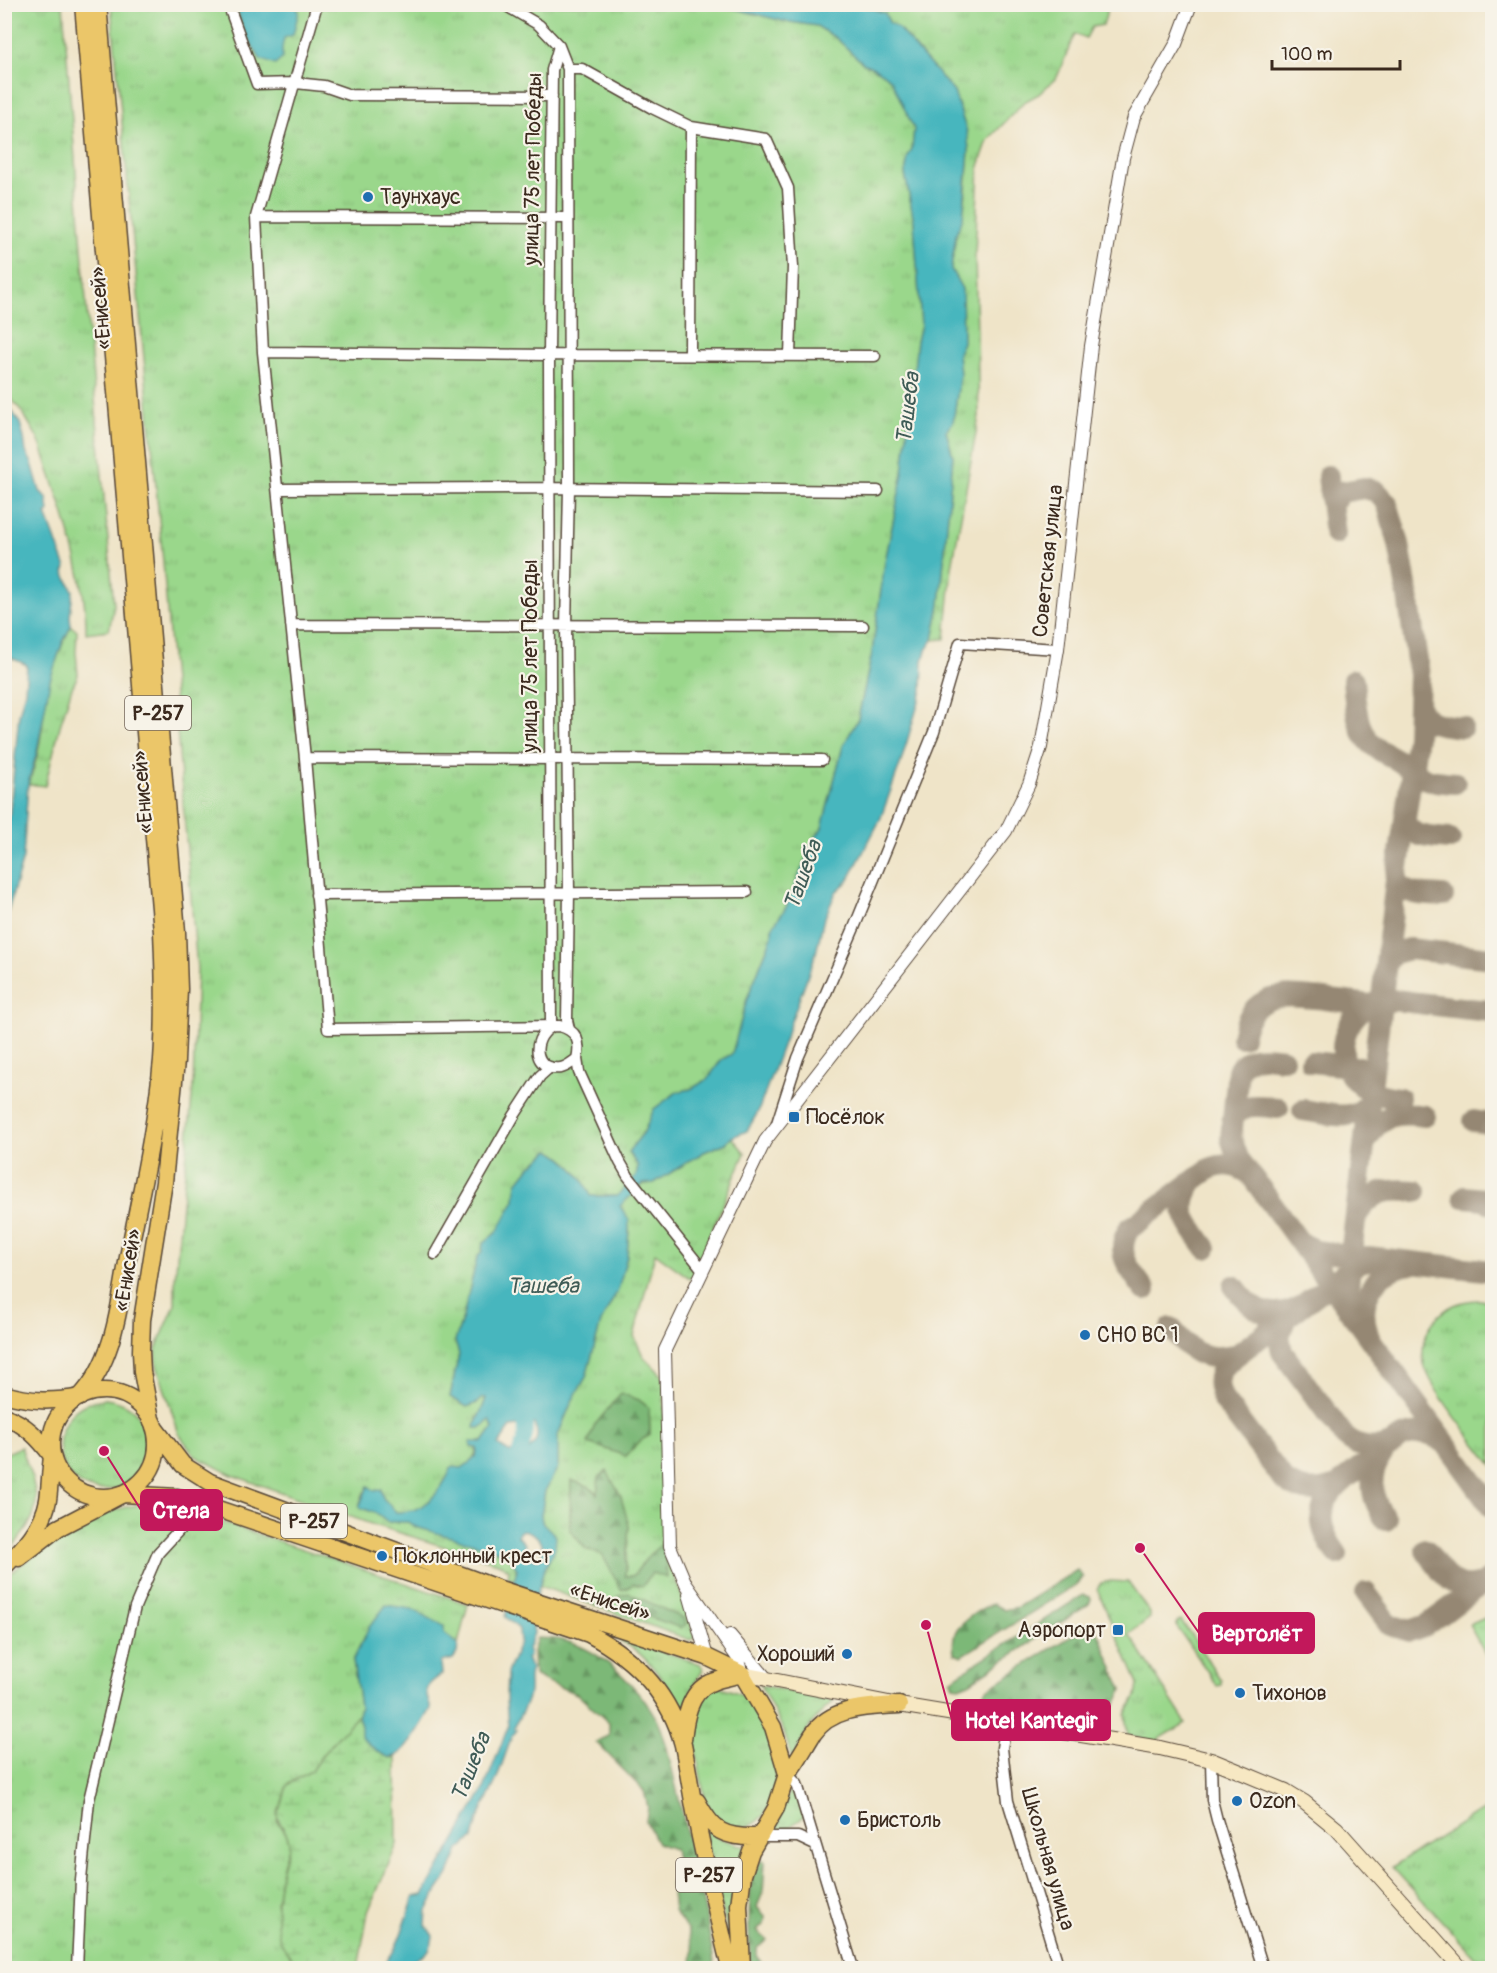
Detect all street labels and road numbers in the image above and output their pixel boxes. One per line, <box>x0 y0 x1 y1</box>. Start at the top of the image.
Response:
street label: улица 75 лет Победы <box>518 72 548 267</box>
street label: «Енисей» <box>84 265 118 350</box>
street label: Советская улица <box>1027 483 1069 639</box>
street label: улица 75 лет Победы <box>517 560 544 753</box>
road number: Р-257 <box>125 696 191 730</box>
street label: «Енисей» <box>126 749 160 834</box>
street label: «Енисей» <box>108 1227 148 1313</box>
road number: Р-257 <box>281 1504 347 1538</box>
street label: «Енисей» <box>566 1576 654 1628</box>
street label: Школьная улица <box>1015 1785 1081 1933</box>
road number: Р-257 <box>676 1858 742 1892</box>

